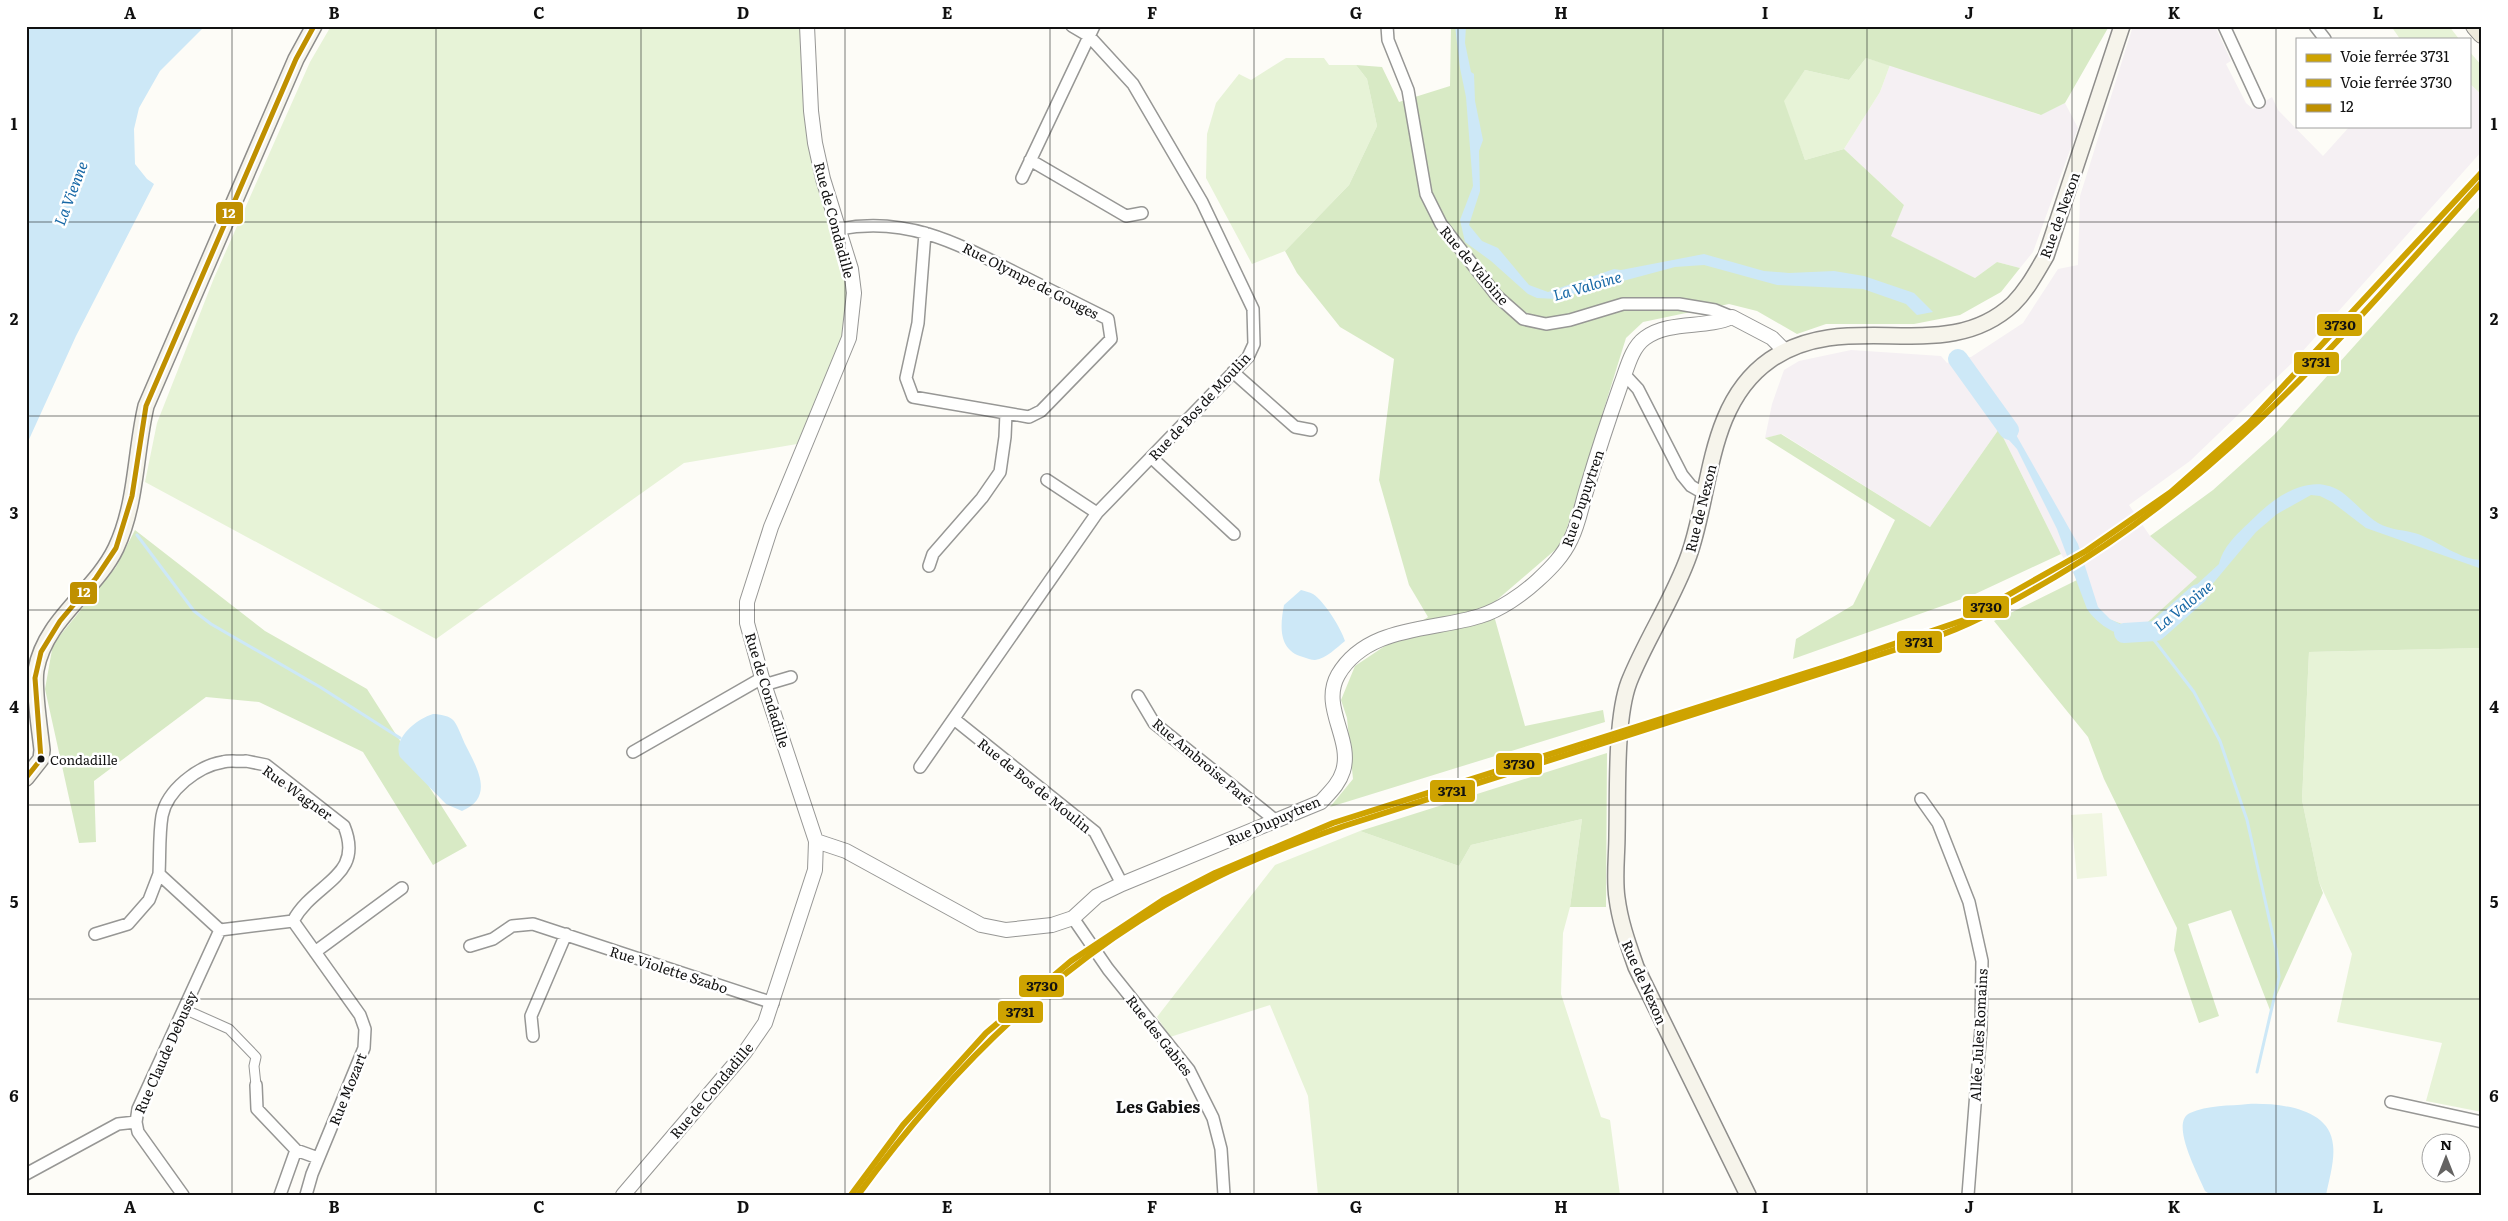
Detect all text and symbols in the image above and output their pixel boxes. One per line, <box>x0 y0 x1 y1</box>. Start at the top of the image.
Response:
text: A <box>124 0 136 24</box>
text: B <box>328 0 340 24</box>
text: C <box>533 0 545 24</box>
text: D <box>737 0 749 24</box>
text: E <box>942 0 953 24</box>
text: F <box>1147 0 1157 24</box>
text: G <box>1350 0 1362 24</box>
text: H <box>1554 0 1568 24</box>
text: I <box>1762 0 1768 24</box>
text: J <box>1964 0 1974 24</box>
text: K <box>2168 0 2181 24</box>
text: L <box>2373 0 2383 24</box>
legend <box>2296 38 2470 128</box>
text: Voie ferrée 3731 <box>2340 44 2449 67</box>
text: Voie ferrée 3730 <box>2340 70 2452 93</box>
text: 12 <box>2340 94 2354 117</box>
text: 1 <box>11 111 18 135</box>
text: 1 <box>2491 111 2498 135</box>
water label: La Vienne <box>47 158 93 228</box>
street label: Rue de Condadille <box>810 160 860 280</box>
street label: Rue de Nexon <box>2034 169 2084 261</box>
line badge: 12 <box>215 201 244 225</box>
text: 12 <box>222 202 236 222</box>
street label: Rue de Valoine <box>1436 221 1514 309</box>
street label: Rue Olympe de Gouges <box>959 237 1103 323</box>
water label: La Valoine <box>1550 264 1624 306</box>
text: 2 <box>10 306 19 330</box>
text: 2 <box>2490 306 2499 330</box>
line badge: 3730 <box>2316 313 2363 337</box>
text: 3730 <box>2324 314 2356 334</box>
street label: Rue de Bos de Moulin <box>1144 348 1254 464</box>
line badge: 3731 <box>2293 351 2340 375</box>
text: 3731 <box>2302 351 2331 371</box>
street label: Rue Dupuytren <box>1556 447 1608 549</box>
street label: Rue de Nexon <box>1679 462 1721 554</box>
text: 3 <box>10 500 19 524</box>
text: 3 <box>2490 500 2499 524</box>
water label: La Valoine <box>2148 574 2218 636</box>
line badge: 12 <box>69 581 98 605</box>
text: 12 <box>77 581 91 601</box>
line badge: 3730 <box>1962 595 2010 619</box>
text: 3730 <box>1970 596 2002 616</box>
street label: Rue de Condadille <box>741 630 795 750</box>
line badge: 3731 <box>1896 630 1943 654</box>
text: 3731 <box>1905 631 1934 651</box>
text: 4 <box>9 694 19 718</box>
text: 4 <box>2489 694 2499 718</box>
street label: Rue Ambroise Paré <box>1149 713 1257 809</box>
street label: Rue de Bos de Moulin <box>974 733 1096 837</box>
place label: Condadille <box>50 750 118 769</box>
line badge: 3730 <box>1495 752 1543 776</box>
text: 3730 <box>1503 753 1535 773</box>
marker: Condadille <box>36 754 46 764</box>
street label: Rue Wagner <box>259 760 337 824</box>
line badge: 3731 <box>1429 779 1476 803</box>
text: 3731 <box>1438 780 1467 800</box>
street label: Rue Dupuytren <box>1223 790 1323 850</box>
text: 5 <box>10 889 19 913</box>
text: 5 <box>2490 889 2499 913</box>
street label: Rue de Nexon <box>1618 937 1672 1027</box>
street label: Rue Violette Szabo <box>607 940 731 998</box>
street label: Allée Jules Romains <box>1965 968 1991 1102</box>
line badge: 3730 <box>1018 974 1065 998</box>
text: 3730 <box>1026 975 1058 995</box>
street label: Rue Claude Debussy <box>129 986 202 1117</box>
street label: Rue des Gabies <box>1122 991 1198 1079</box>
line badge: 3731 <box>997 1000 1044 1024</box>
text: 3731 <box>1006 1001 1035 1021</box>
street label: Rue de Condadille <box>665 1038 757 1142</box>
street label: Rue Mozart <box>323 1049 371 1128</box>
text: 6 <box>9 1083 19 1107</box>
text: 6 <box>2489 1083 2499 1107</box>
district label: Les Gabies <box>1116 1094 1200 1118</box>
north arrow <box>2420 1134 2470 1184</box>
text: N <box>2440 1134 2452 1154</box>
text: A <box>124 1194 136 1218</box>
text: B <box>328 1194 340 1218</box>
text: C <box>533 1194 545 1218</box>
text: D <box>737 1194 749 1218</box>
text: E <box>942 1194 953 1218</box>
text: F <box>1147 1194 1157 1218</box>
text: G <box>1350 1194 1362 1218</box>
text: H <box>1554 1194 1568 1218</box>
text: I <box>1762 1194 1768 1218</box>
text: J <box>1964 1194 1974 1218</box>
text: K <box>2168 1194 2181 1218</box>
text: L <box>2373 1194 2383 1218</box>

